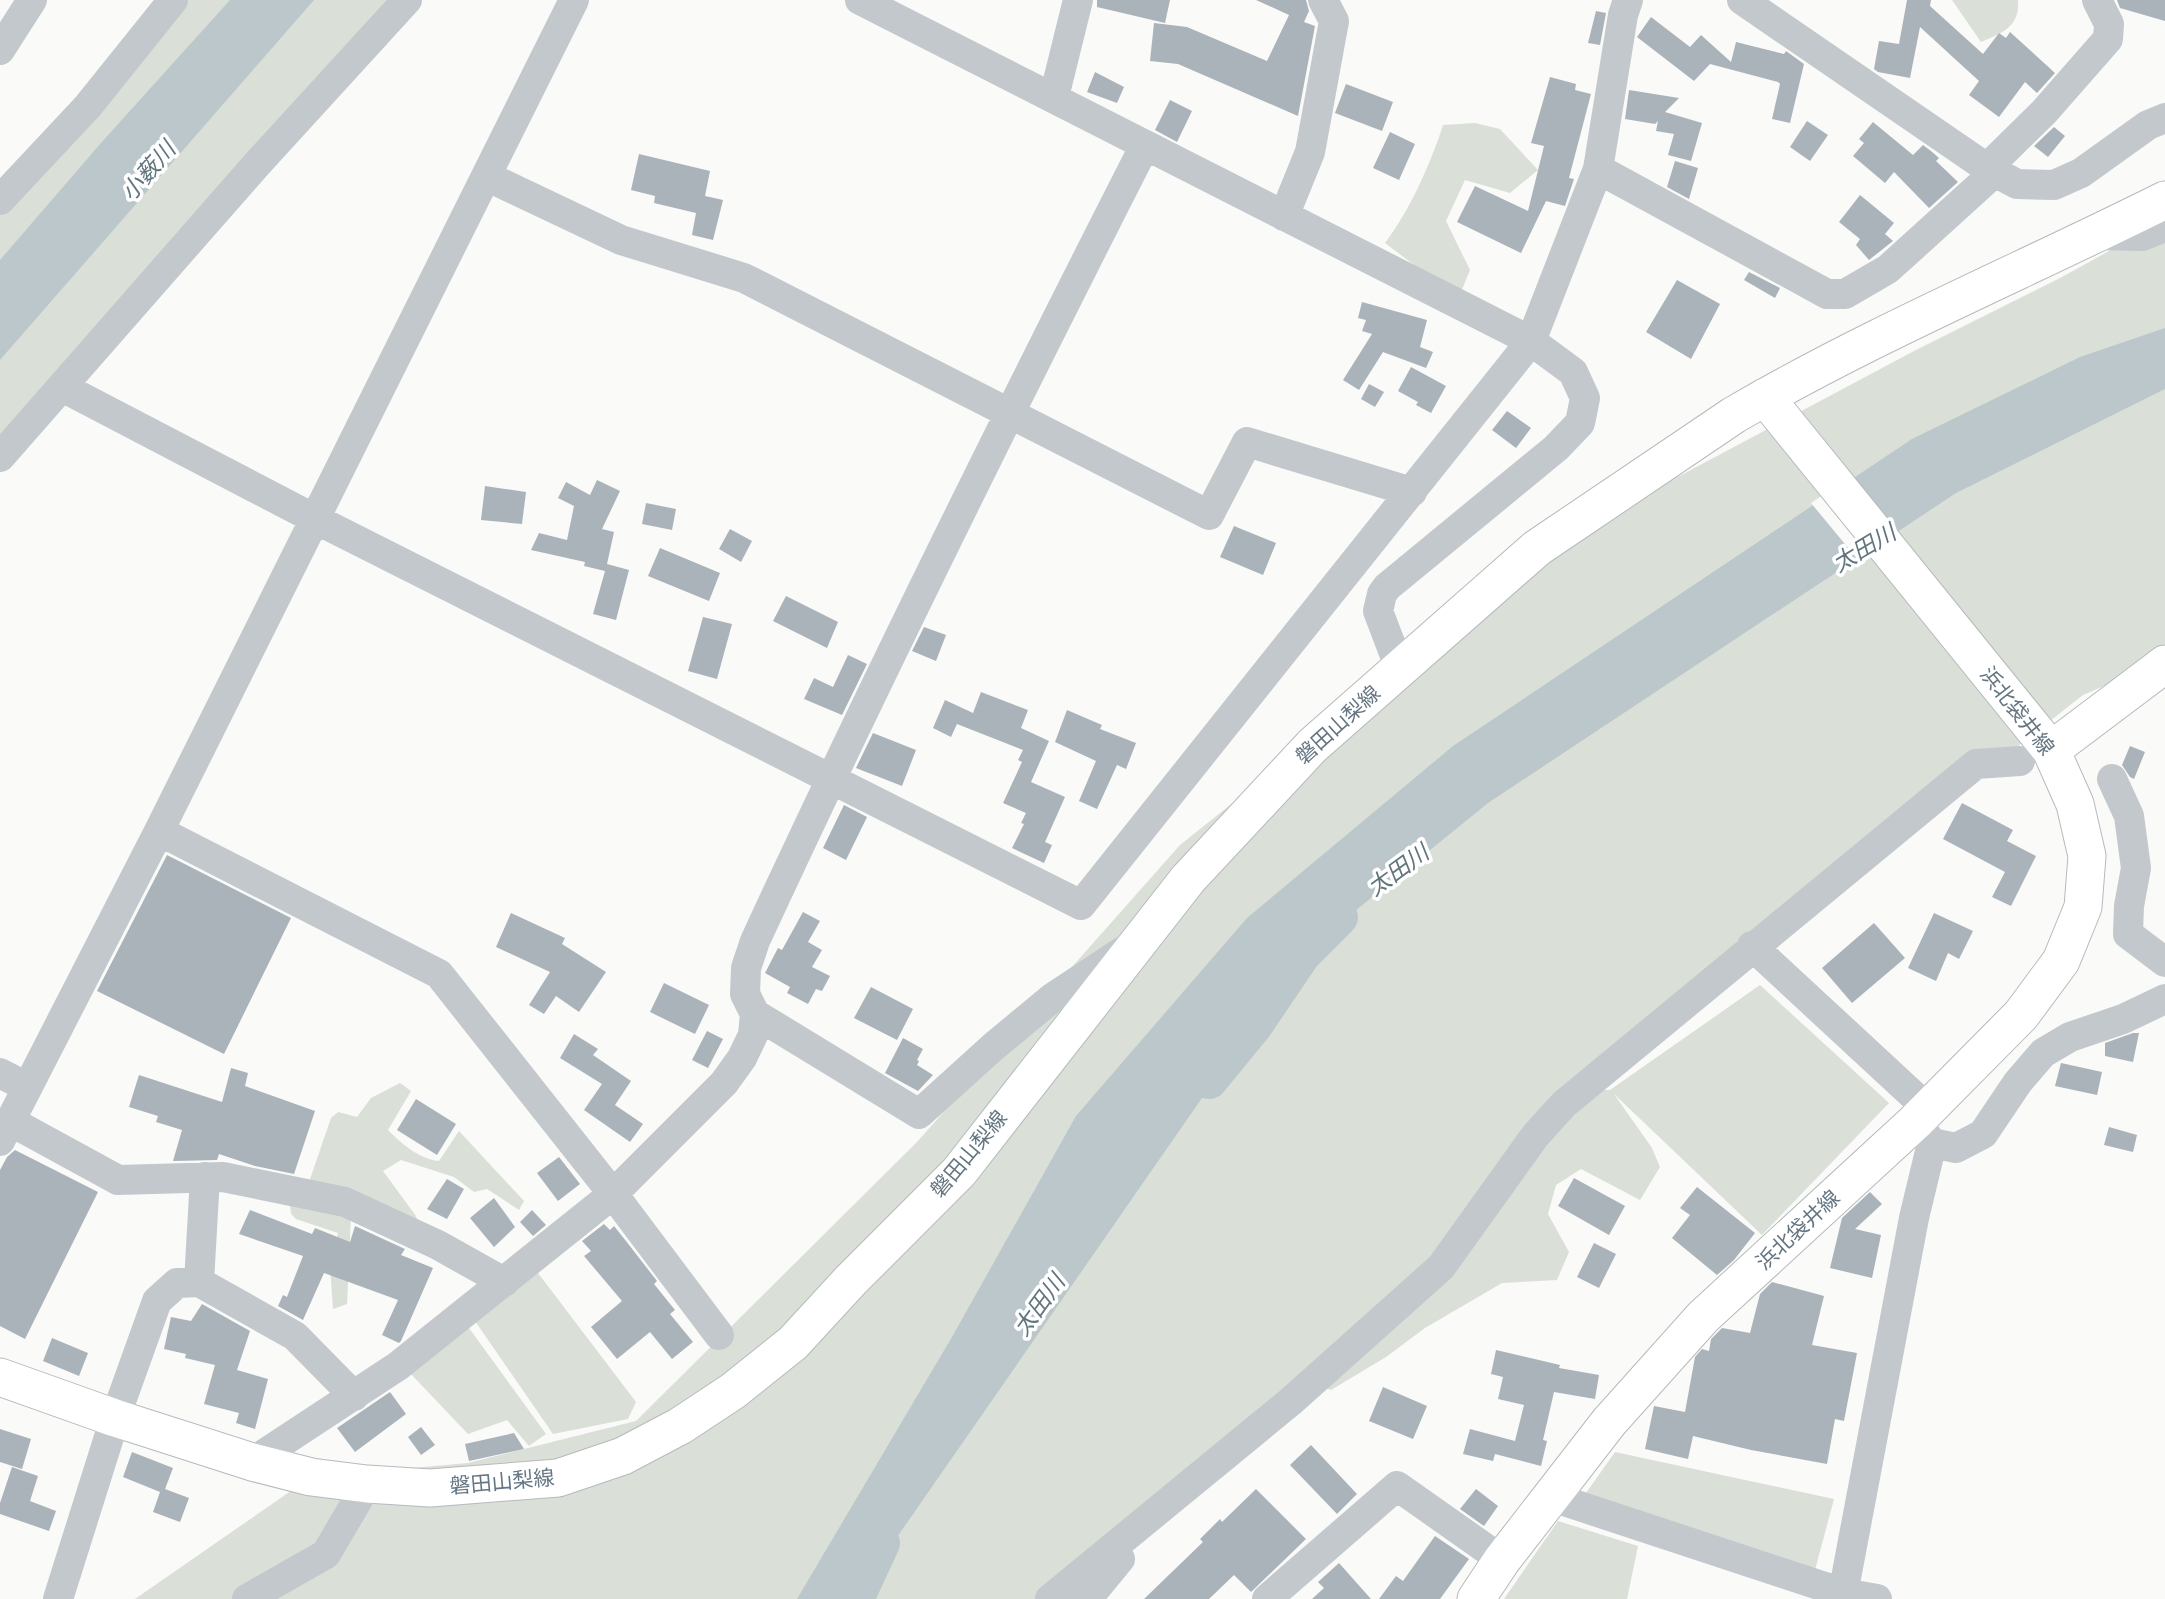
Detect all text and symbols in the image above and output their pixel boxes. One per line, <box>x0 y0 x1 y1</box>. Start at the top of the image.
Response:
water label: 小薮川 <box>114 133 183 206</box>
water label: 太田川 <box>1827 516 1903 578</box>
street label: 浜北袋井線 <box>1975 661 2060 760</box>
street label: 磐田山梨線 <box>1290 679 1385 769</box>
water label: 太田川 <box>1361 836 1437 902</box>
street label: 磐田山梨線 <box>925 1105 1012 1202</box>
street label: 浜北袋井線 <box>1750 1184 1845 1275</box>
water label: 太田川 <box>1007 1266 1072 1341</box>
street label: 磐田山梨線 <box>448 1463 555 1499</box>

